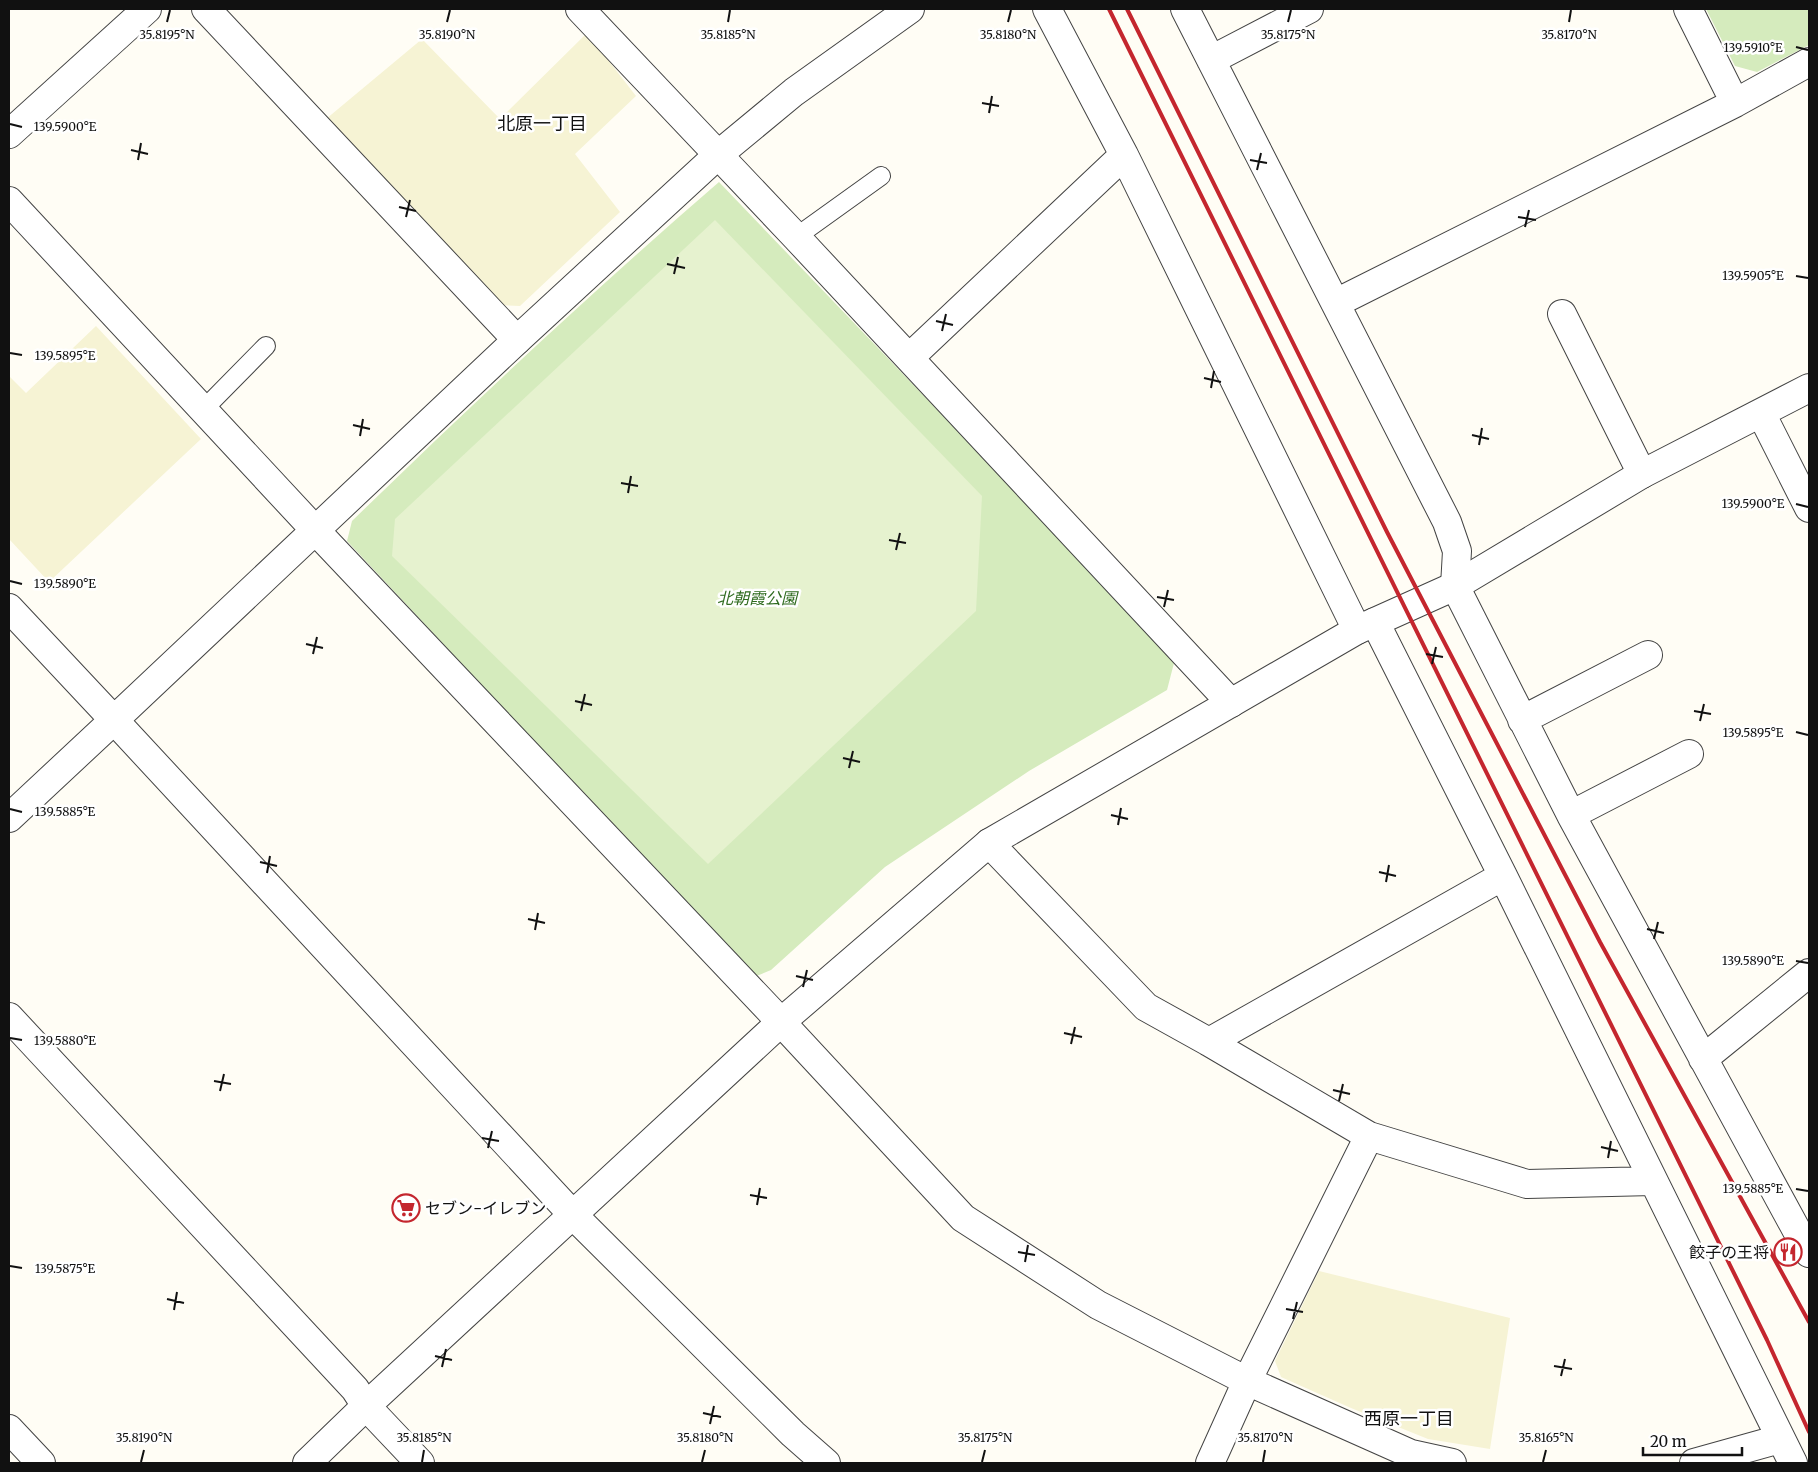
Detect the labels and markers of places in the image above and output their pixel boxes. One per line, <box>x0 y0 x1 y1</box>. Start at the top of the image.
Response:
supermarket icon: セブン-イレブン <box>391 1193 421 1223</box>
place label: セブン-イレブン <box>425 1198 546 1218</box>
restaurant icon: 餃子の王将 <box>1773 1237 1803 1267</box>
place label: 餃子の王将 <box>1689 1242 1769 1262</box>

